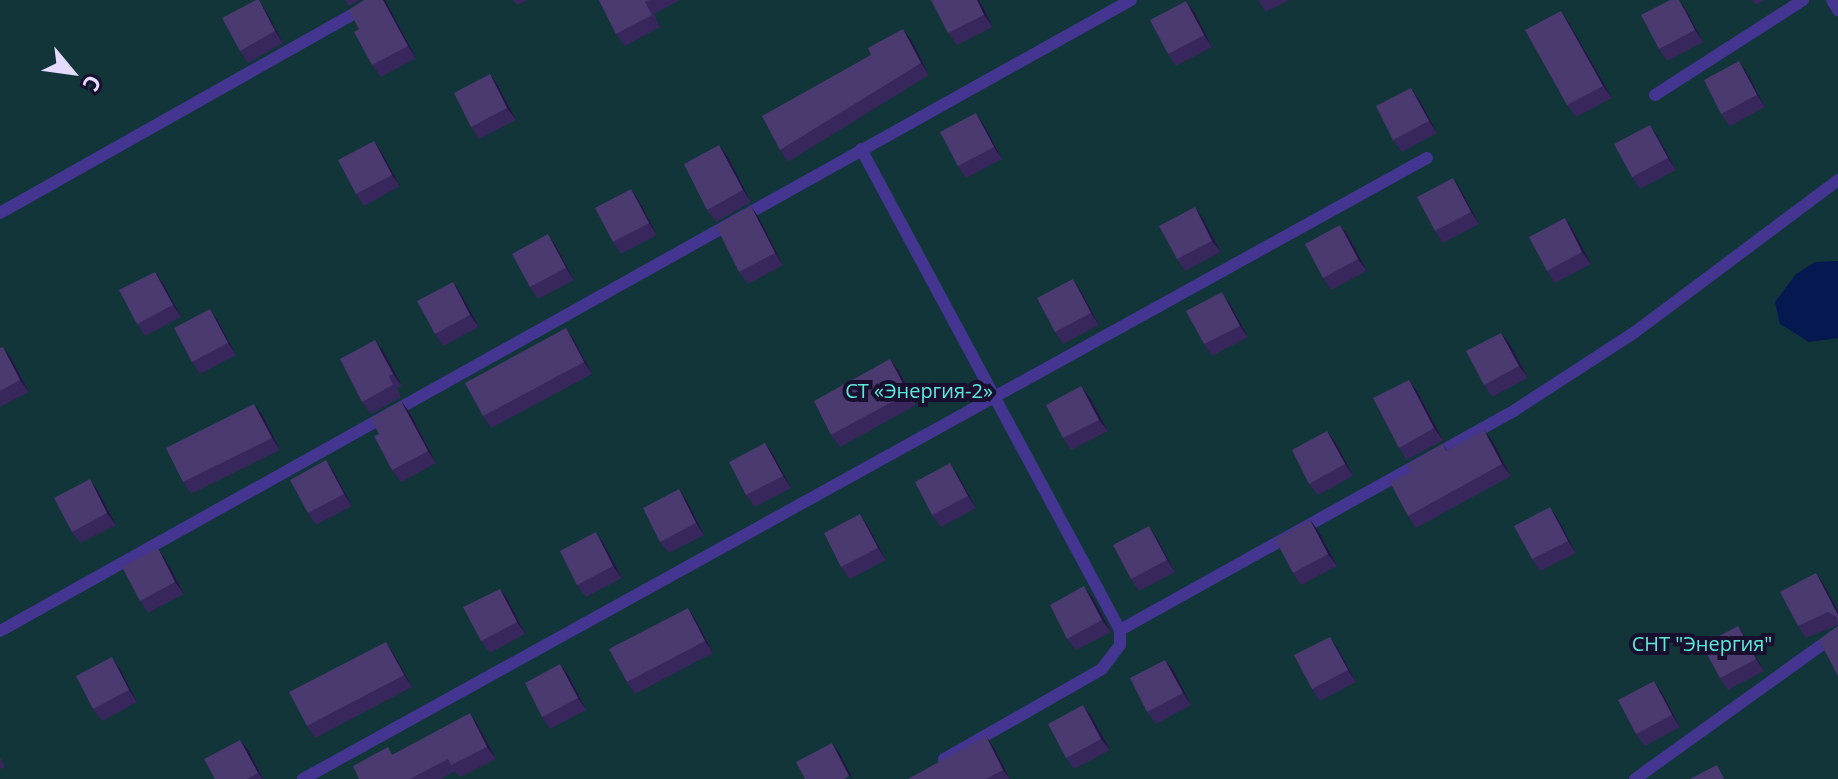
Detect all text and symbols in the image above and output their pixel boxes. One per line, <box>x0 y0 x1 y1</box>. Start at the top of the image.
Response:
north arrow <box>32 32 112 112</box>
text: С <box>76 70 110 97</box>
park label: СТ «Энергия-2» <box>845 378 993 402</box>
park label: СНТ "Энергия" <box>1632 631 1772 655</box>

